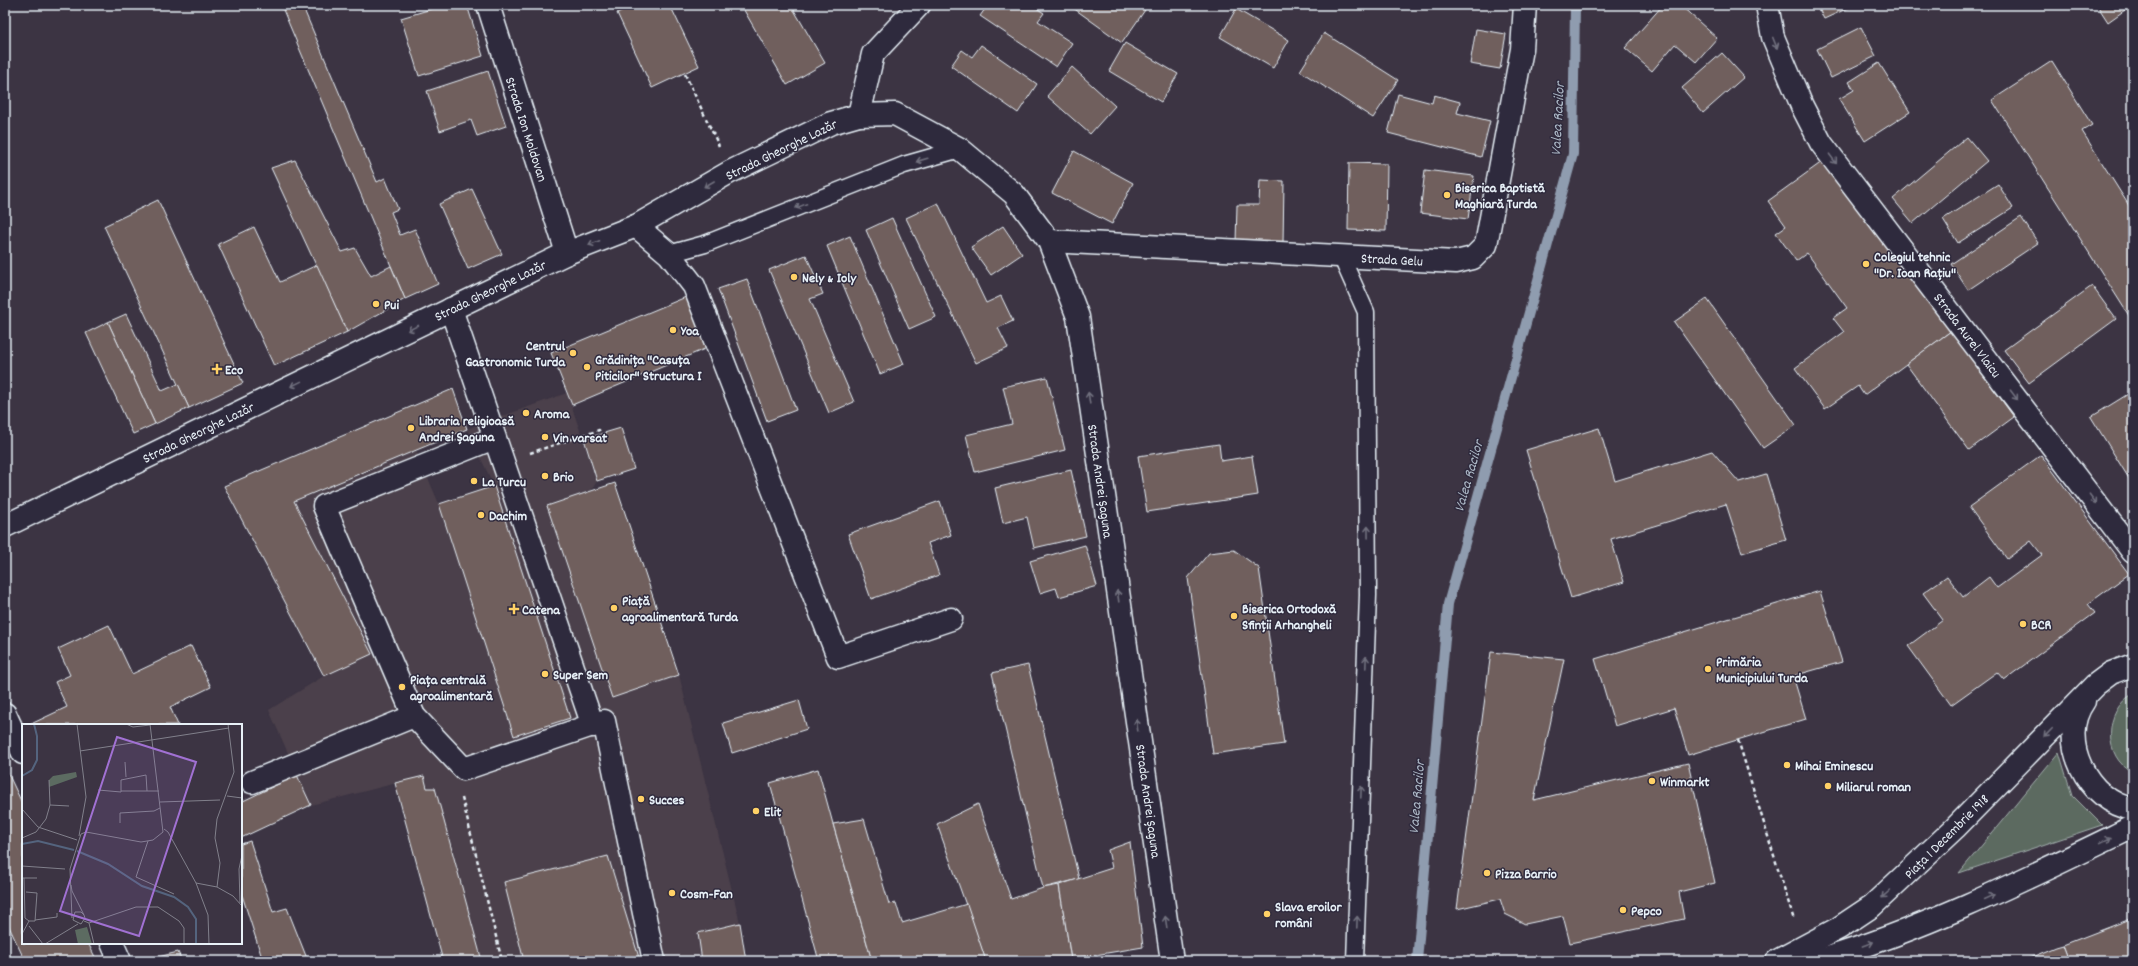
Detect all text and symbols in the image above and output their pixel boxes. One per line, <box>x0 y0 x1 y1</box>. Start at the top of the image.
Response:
one-way arrow <box>1772 36 1779 48</box>
street label: Strada Ion Moldovan <box>499 75 551 185</box>
water label: Valea Racilor <box>1546 80 1572 157</box>
street label: Strada Gheorghe Lazăr <box>723 115 842 187</box>
one-way arrow <box>1829 153 1837 164</box>
one-way arrow <box>916 157 929 164</box>
place label: Biserica Baptistă Maghiară Turda <box>1455 179 1546 215</box>
one-way arrow <box>704 181 716 189</box>
marker: Biserica Baptistă Maghiară Turda <box>1442 190 1452 200</box>
one-way arrow <box>796 203 808 210</box>
one-way arrow <box>588 239 600 247</box>
place label: Colegiul tehnic "Dr. Ioan Rațiu" <box>1874 248 1956 284</box>
street label: Strada Gelu <box>1360 249 1423 273</box>
street label: Strada Gheorghe Lazăr <box>432 256 551 328</box>
marker: Colegiul tehnic "Dr. Ioan Rațiu" <box>1861 259 1871 269</box>
place label: Nely & Ioly <box>802 269 858 289</box>
marker: Nely & Ioly <box>789 272 799 282</box>
street label: Strada Aurel Vlaicu <box>1928 290 2005 383</box>
place label: Pui <box>384 296 399 316</box>
marker: Pui <box>371 299 381 309</box>
place label: Yoa <box>680 322 700 342</box>
one-way arrow <box>407 325 419 332</box>
marker: Yoa <box>668 325 678 335</box>
place label: Centrul Gastronomic Turda <box>465 337 566 373</box>
marker: Centrul Gastronomic Turda <box>568 348 578 358</box>
place label: Grădinița "Casuța Piticilor" Structura I <box>595 351 702 387</box>
place label: Eco <box>225 361 243 381</box>
marker: Grădinița "Casuța Piticilor" Structura I <box>582 362 592 372</box>
marker: Eco <box>212 364 222 374</box>
one-way arrow <box>290 381 302 388</box>
one-way arrow <box>2010 390 2019 401</box>
one-way arrow <box>1085 392 1093 405</box>
street label: Strada Gheorghe Lazăr <box>140 398 259 470</box>
place label: Aroma <box>534 405 571 425</box>
marker: Aroma <box>521 408 531 418</box>
place label: Libraria religioasă Andrei Șaguna <box>419 412 515 448</box>
marker: Libraria religioasă Andrei Șaguna <box>406 423 416 433</box>
street label: Strada Andrei Șaguna <box>1081 423 1117 540</box>
place label: Vin varsat <box>553 429 608 449</box>
marker: Vin varsat <box>540 432 550 442</box>
water label: Valea Racilor <box>1449 437 1491 515</box>
place label: Brio <box>553 468 574 488</box>
marker: Brio <box>540 471 550 481</box>
place label: La Turcu <box>482 473 526 493</box>
marker: La Turcu <box>469 476 479 486</box>
one-way arrow <box>2089 493 2097 504</box>
place label: Dachim <box>489 507 527 527</box>
marker: Dachim <box>476 510 486 520</box>
one-way arrow <box>1364 526 1372 539</box>
one-way arrow <box>1114 590 1122 603</box>
place label: Piață agroalimentară Turda <box>622 592 739 628</box>
place label: Biserica Ortodoxă Sfinții Arhangheli <box>1242 600 1337 636</box>
place label: Catena <box>522 601 561 621</box>
marker: Piață agroalimentară Turda <box>609 603 619 613</box>
marker: Catena <box>509 604 519 614</box>
marker: Biserica Ortodoxă Sfinții Arhangheli <box>1229 611 1239 621</box>
place label: BCR <box>2031 616 2052 636</box>
marker: BCR <box>2018 619 2028 629</box>
place label: Primăria Municipiului Turda <box>1716 653 1809 689</box>
one-way arrow <box>1362 656 1370 669</box>
marker: Primăria Municipiului Turda <box>1703 664 1713 674</box>
place label: Super Sem <box>553 666 609 686</box>
marker: Super Sem <box>540 669 550 679</box>
place label: Piața centrală agroalimentară <box>410 671 494 707</box>
marker: Piața centrală agroalimentară <box>397 682 407 692</box>
one-way arrow <box>1133 718 1141 731</box>
inset map <box>22 724 242 944</box>
one-way arrow <box>2043 728 2053 738</box>
street label: Strada Andrei Șaguna <box>1129 743 1165 860</box>
place label: Mihai Eminescu <box>1795 757 1873 777</box>
water label: Valea Racilor <box>1404 758 1432 835</box>
marker: Mihai Eminescu <box>1782 760 1792 770</box>
place label: Winmarkt <box>1660 773 1710 793</box>
marker: Winmarkt <box>1647 776 1657 786</box>
place label: Miliarul roman <box>1836 778 1912 798</box>
marker: Miliarul roman <box>1823 781 1833 791</box>
one-way arrow <box>1358 786 1365 799</box>
street label: Piața 1 Decembrie 1918 <box>1900 790 1995 884</box>
place label: Succes <box>649 791 685 811</box>
marker: Succes <box>636 794 646 804</box>
place label: Elit <box>764 803 782 823</box>
marker: Elit <box>751 806 761 816</box>
one-way arrow <box>2100 836 2112 843</box>
place label: Pizza Barrio <box>1495 865 1557 885</box>
marker: Pizza Barrio <box>1482 868 1492 878</box>
place label: Cosm-Fan <box>680 885 733 905</box>
marker: Cosm-Fan <box>667 888 677 898</box>
one-way arrow <box>1881 889 1891 898</box>
one-way arrow <box>1983 893 1995 900</box>
place label: Slava eroilor români <box>1275 898 1342 934</box>
place label: Pepco <box>1631 902 1662 922</box>
marker: Pepco <box>1618 905 1628 915</box>
marker: Slava eroilor români <box>1262 909 1272 919</box>
one-way arrow <box>1162 916 1170 929</box>
one-way arrow <box>1353 916 1360 929</box>
one-way arrow <box>1861 940 1874 947</box>

